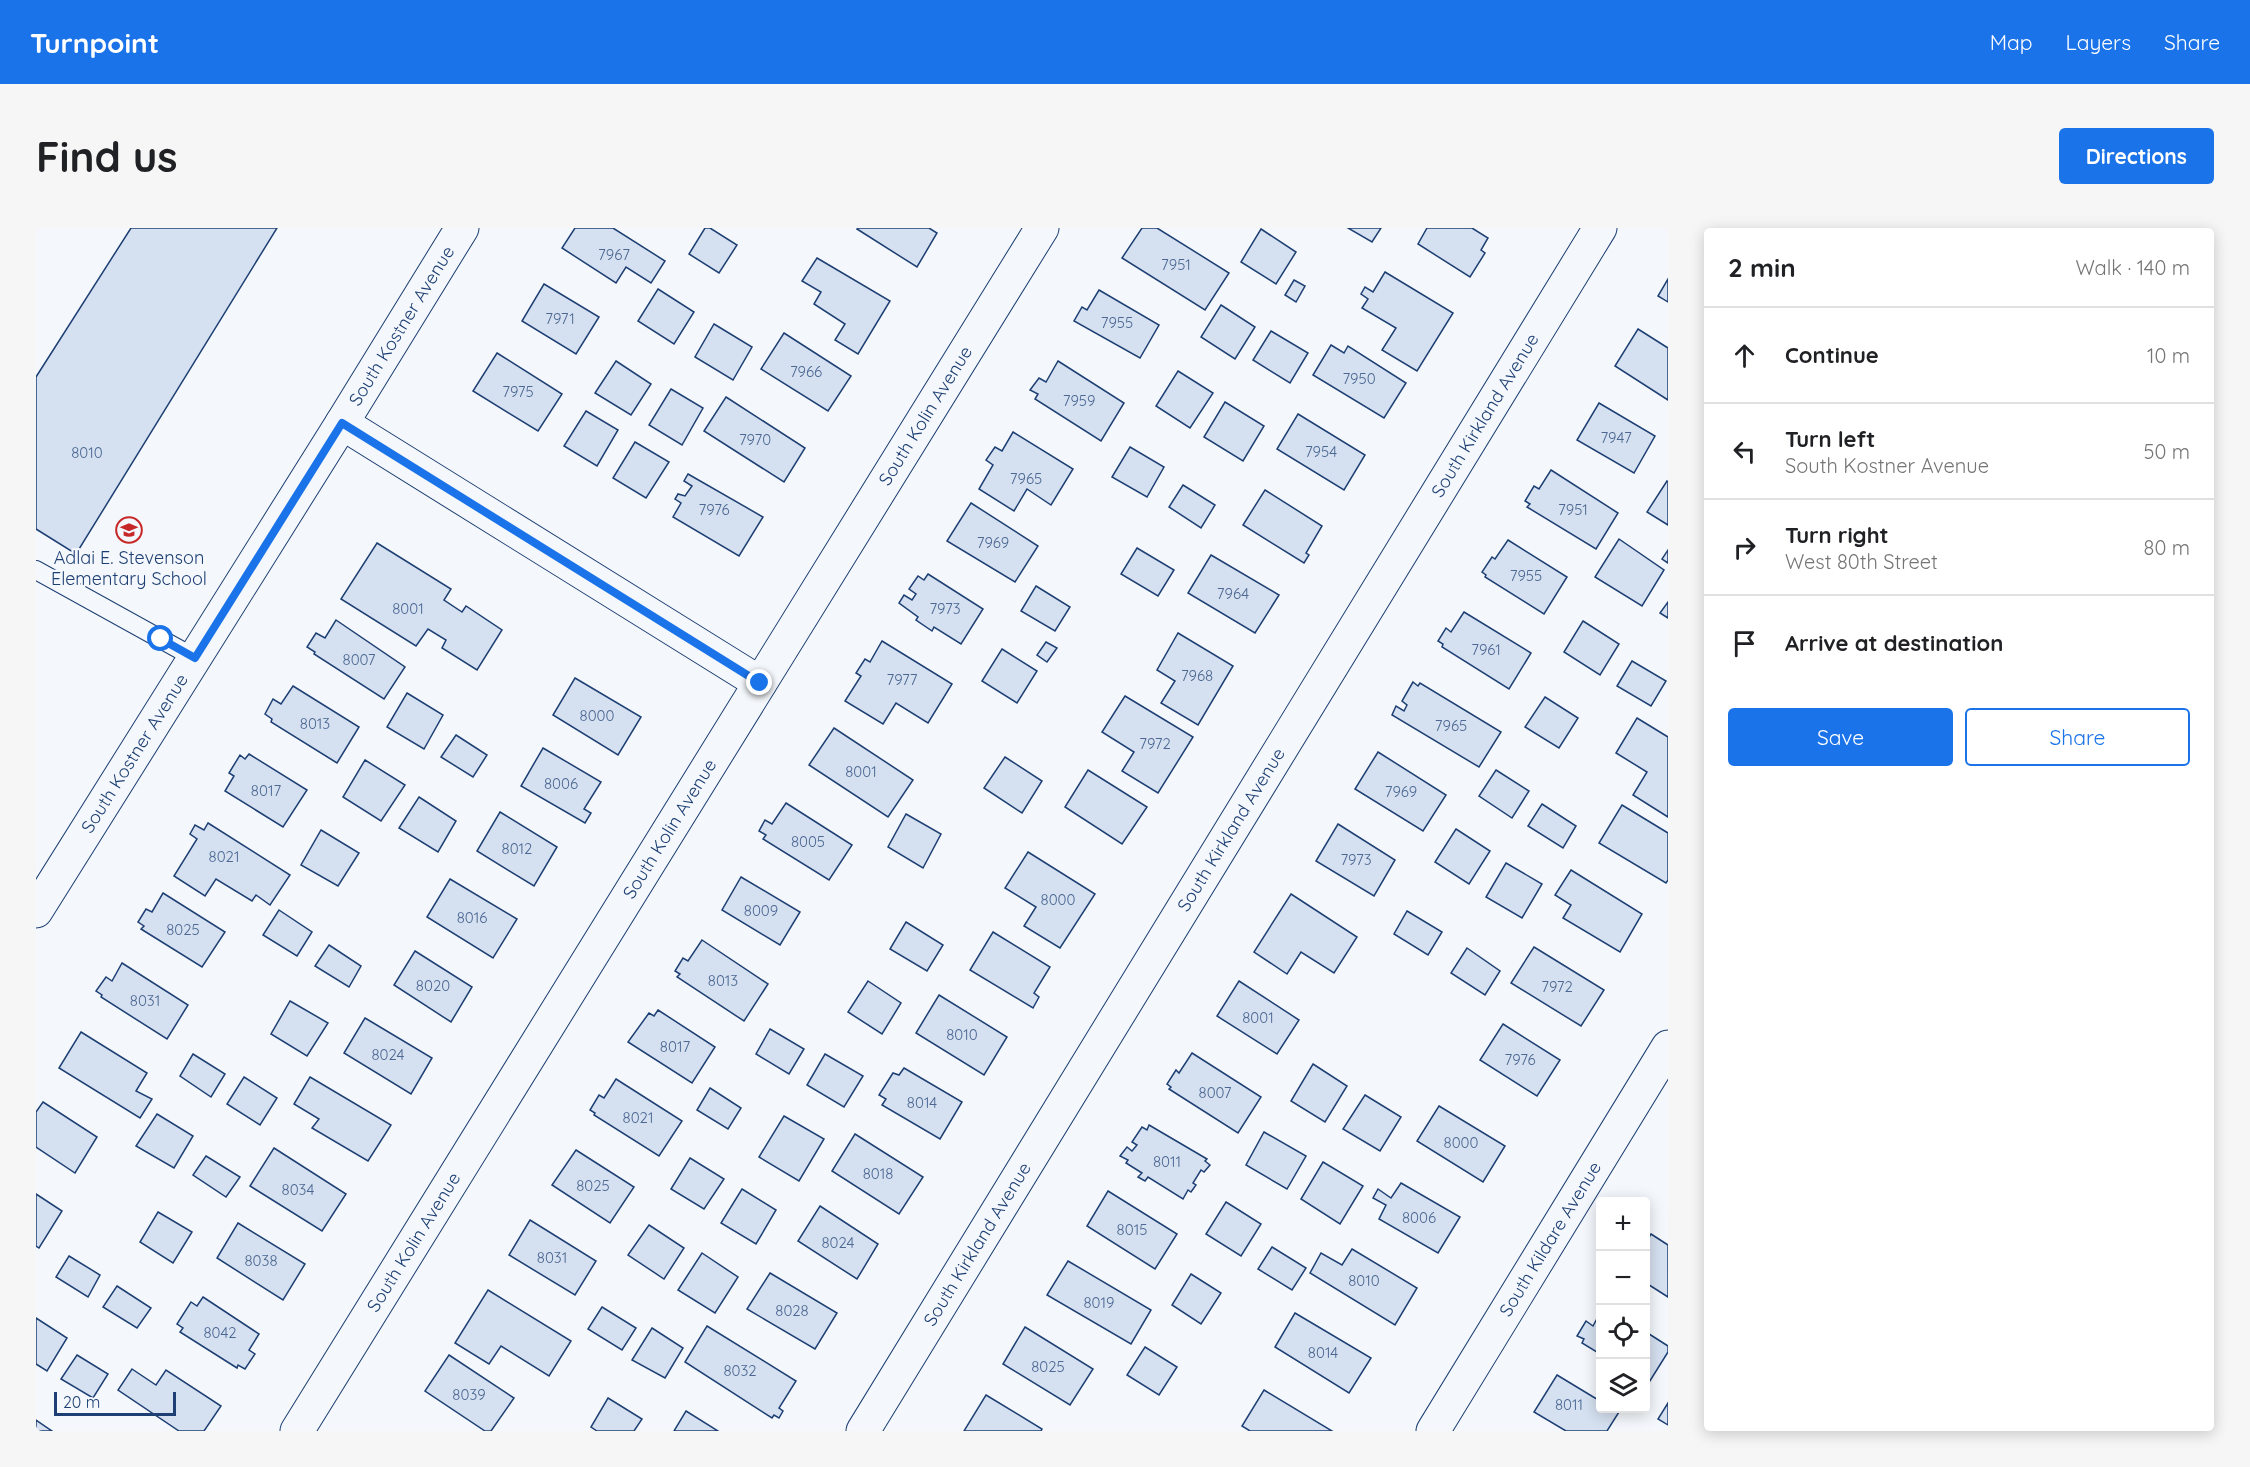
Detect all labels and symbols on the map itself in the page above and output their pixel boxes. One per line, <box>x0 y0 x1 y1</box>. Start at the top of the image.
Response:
street label: South Kostner Avenue <box>343 241 459 410</box>
house number: 7967 <box>598 245 630 264</box>
house number: 7951 <box>1161 255 1191 274</box>
house number: 7971 <box>545 309 575 328</box>
house number: 7955 <box>1101 313 1133 332</box>
street label: South Kirkland Avenue <box>1426 329 1544 501</box>
street label: South Kolin Avenue <box>873 342 977 490</box>
house number: 7966 <box>790 362 822 381</box>
house number: 7950 <box>1342 369 1376 388</box>
house number: 7975 <box>502 382 534 401</box>
house number: 7959 <box>1063 391 1095 410</box>
house number: 7947 <box>1600 428 1632 447</box>
house number: 7970 <box>739 430 771 449</box>
house number: 7954 <box>1305 442 1337 461</box>
house number: 8010 <box>71 443 103 462</box>
house number: 7965 <box>1010 469 1042 488</box>
house number: 7976 <box>699 500 729 519</box>
house number: 7951 <box>1558 500 1588 519</box>
school or university icon: Adlai E. Stevenson Elementary School <box>114 515 144 545</box>
house number: 7969 <box>977 533 1009 552</box>
place label: Adlai E. Stevenson Elementary School <box>51 546 207 590</box>
house number: 7955 <box>1510 566 1542 585</box>
house number: 7964 <box>1217 584 1249 603</box>
house number: 8001 <box>392 599 424 618</box>
house number: 7973 <box>929 599 961 618</box>
route start <box>147 625 173 651</box>
house number: 7961 <box>1471 640 1501 659</box>
house number: 8007 <box>343 650 376 669</box>
house number: 7968 <box>1181 666 1213 685</box>
street label: South Kostner Avenue <box>76 669 193 837</box>
route end <box>746 669 772 695</box>
house number: 7977 <box>886 670 918 689</box>
house number: 8000 <box>580 706 615 725</box>
house number: 8013 <box>300 714 330 733</box>
house number: 7965 <box>1435 716 1467 735</box>
house number: 7972 <box>1139 734 1171 753</box>
street label: South Kirkland Avenue <box>1172 743 1290 916</box>
street label: South Kolin Avenue <box>617 755 721 903</box>
house number: 8001 <box>845 762 877 781</box>
house number: 8006 <box>544 774 578 793</box>
house number: 8017 <box>251 781 281 800</box>
house number: 7969 <box>1385 782 1417 801</box>
house number: 8005 <box>791 832 825 851</box>
house number: 8012 <box>502 839 532 858</box>
house number: 8021 <box>209 847 239 866</box>
house number: 7973 <box>1340 850 1372 869</box>
house number: 8000 <box>1041 890 1076 909</box>
house number: 8009 <box>744 901 778 920</box>
house number: 8016 <box>457 908 487 927</box>
house number: 8025 <box>166 920 200 939</box>
house number: 8013 <box>708 971 738 990</box>
house number: 8020 <box>416 976 450 995</box>
house number: 7972 <box>1541 977 1573 996</box>
house number: 8031 <box>130 991 160 1010</box>
house number: 8001 <box>1242 1008 1274 1027</box>
house number: 8010 <box>946 1025 978 1044</box>
house number: 8017 <box>660 1037 690 1056</box>
house number: 8024 <box>371 1045 405 1064</box>
house number: 7976 <box>1505 1050 1535 1069</box>
house number: 8007 <box>1199 1083 1232 1102</box>
house number: 8014 <box>907 1093 937 1112</box>
house number: 8021 <box>623 1108 653 1127</box>
house number: 8000 <box>1444 1133 1479 1152</box>
house number: 8011 <box>1153 1152 1181 1171</box>
street label: South Kildare Avenue <box>1494 1157 1606 1321</box>
street label: South Kirkland Avenue <box>918 1158 1036 1330</box>
house number: 8018 <box>863 1164 893 1183</box>
street label: South Kolin Avenue <box>362 1168 465 1316</box>
house number: 8025 <box>576 1176 610 1195</box>
house number: 8034 <box>282 1180 314 1199</box>
house number: 8006 <box>1402 1208 1436 1227</box>
house number: 8015 <box>1117 1220 1147 1239</box>
house number: 8024 <box>821 1233 855 1252</box>
house number: 8031 <box>537 1248 567 1267</box>
house number: 8038 <box>245 1251 278 1270</box>
house number: 8010 <box>1348 1271 1380 1290</box>
house number: 8019 <box>1084 1293 1114 1312</box>
house number: 8028 <box>775 1301 809 1320</box>
house number: 8042 <box>203 1323 237 1342</box>
house number: 8014 <box>1308 1343 1338 1362</box>
house number: 8025 <box>1031 1357 1065 1376</box>
house number: 8032 <box>723 1361 757 1380</box>
house number: 8039 <box>452 1385 486 1404</box>
scale bar <box>54 1389 176 1416</box>
house number: 8011 <box>1555 1395 1583 1414</box>

